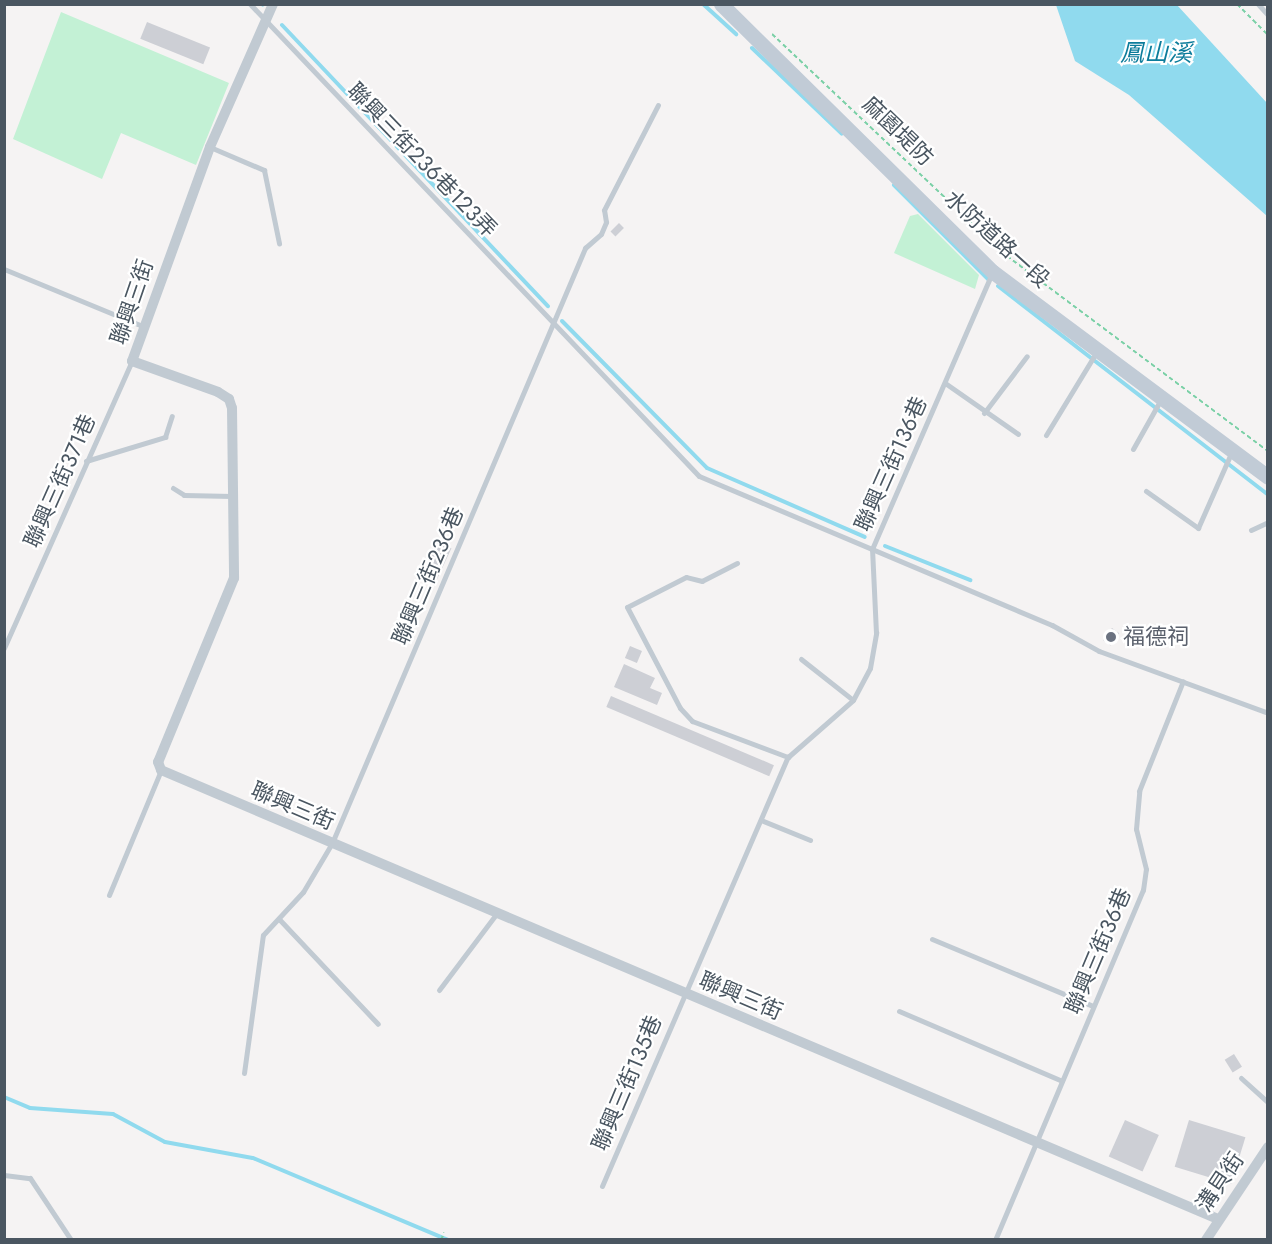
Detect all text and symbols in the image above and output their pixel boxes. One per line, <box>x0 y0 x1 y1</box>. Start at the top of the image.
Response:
water label: 鳳山溪 <box>1120 39 1192 67</box>
street label: 聯興三街236巷123弄 <box>342 78 502 242</box>
street label: 麻園堤防 <box>857 91 939 171</box>
street label: 水防道路一段 <box>939 185 1055 293</box>
street label: 聯興三街 <box>105 256 159 348</box>
street label: 聯興三街136巷 <box>850 393 932 535</box>
street label: 聯興三街371巷 <box>19 410 101 552</box>
street label: 聯興三街236巷 <box>387 503 469 649</box>
place label: 福德祠 <box>1123 624 1189 650</box>
marker: 福德祠 <box>1104 630 1118 644</box>
street label: 聯興三街 <box>247 777 339 835</box>
street label: 聯興三街36巷 <box>1060 884 1136 1018</box>
street label: 聯興三街 <box>695 967 787 1025</box>
street label: 聯興三街135巷 <box>587 1011 667 1155</box>
street label: 溝貝街 <box>1191 1147 1249 1217</box>

